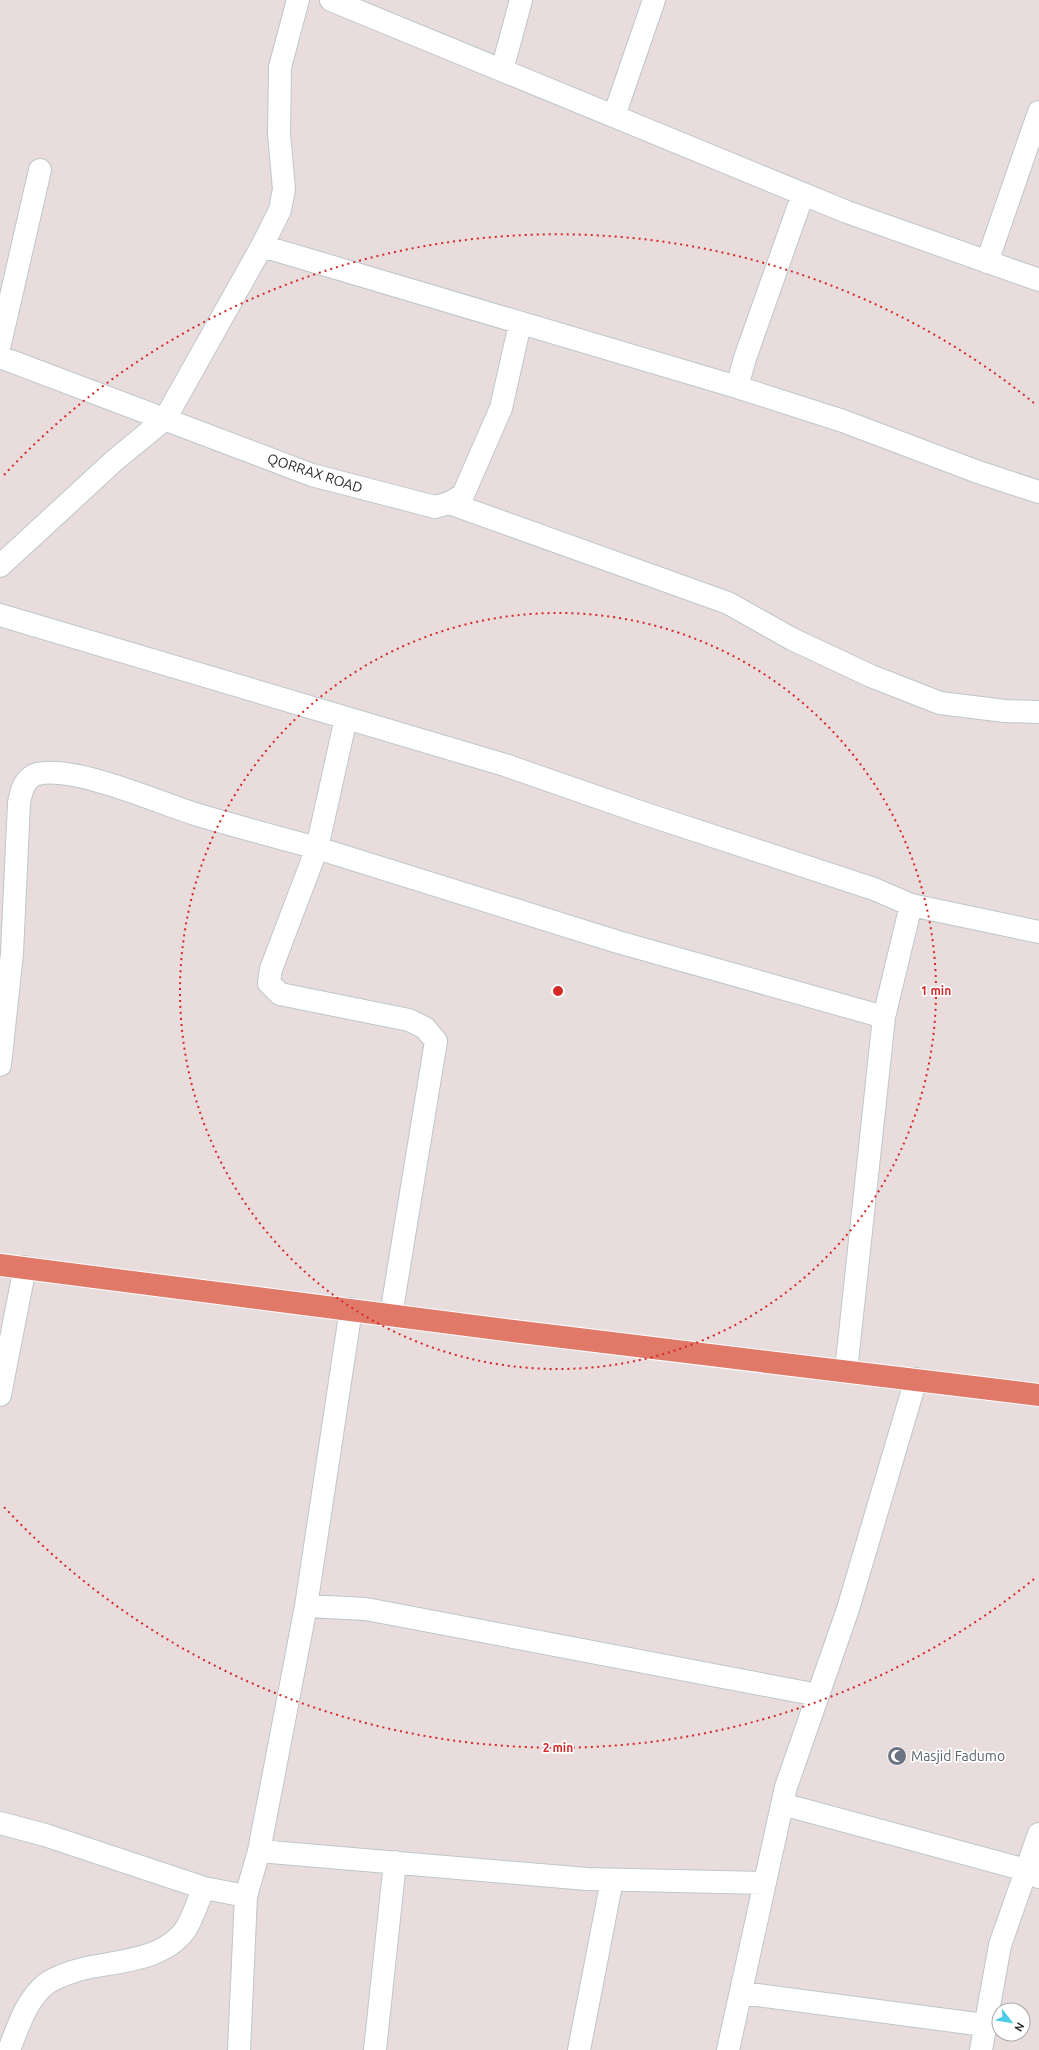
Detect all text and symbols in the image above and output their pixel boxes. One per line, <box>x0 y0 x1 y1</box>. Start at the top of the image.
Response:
street label: QORRAX ROAD <box>265 450 365 496</box>
centre of rings <box>551 984 565 998</box>
text: 1 min <box>921 984 951 997</box>
text: 2 min <box>543 1741 573 1754</box>
mosque icon: Masjid Fadumo <box>886 1745 908 1767</box>
place label: Masjid Fadumo <box>911 1748 1005 1764</box>
north arrow <box>991 2002 1031 2042</box>
text: N <box>1012 2021 1027 2034</box>

